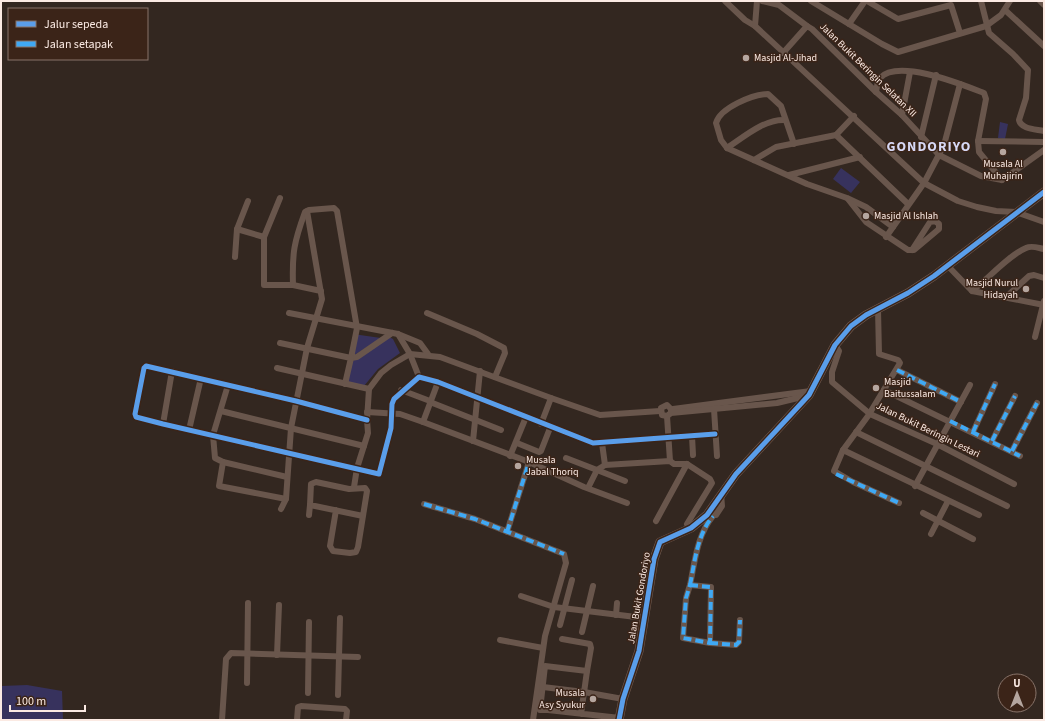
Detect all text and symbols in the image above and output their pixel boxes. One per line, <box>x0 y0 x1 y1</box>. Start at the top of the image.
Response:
legend <box>8 8 148 60</box>
text: Jalur sepeda <box>44 16 108 33</box>
street label: Jalan Bukit Beringin Selatan XII <box>816 20 920 120</box>
text: Jalan setapak <box>44 36 113 53</box>
place label: Masjid Al-Jihad <box>754 51 817 65</box>
marker: Masjid Al-Jihad <box>741 53 751 63</box>
district label: GONDORIYO <box>887 137 971 157</box>
marker: Musala Al Muhajirin <box>998 147 1008 157</box>
place label: Musala Al Muhajirin <box>983 157 1023 183</box>
place label: Masjid Al Ishlah <box>874 209 938 223</box>
marker: Masjid Al Ishlah <box>861 211 871 221</box>
place label: Masjid Nurul Hidayah <box>966 276 1018 302</box>
marker: Masjid Nurul Hidayah <box>1021 284 1031 294</box>
place label: Masjid Baitussalam <box>884 375 936 401</box>
marker: Masjid Baitussalam <box>871 383 881 393</box>
street label: Jalan Bukit Beringin Lestari <box>874 399 982 461</box>
place label: Musala Jabal Thoriq <box>526 453 579 479</box>
marker: Musala Jabal Thoriq <box>513 461 523 471</box>
street label: Jalan Bukit Gondoriyo <box>624 551 654 645</box>
north arrow <box>997 673 1037 713</box>
text: U <box>1013 676 1021 691</box>
place label: Musala Asy Syukur <box>539 686 586 712</box>
scale bar <box>10 687 85 713</box>
text: 100 m <box>16 693 46 710</box>
marker: Musala Asy Syukur <box>588 694 598 704</box>

